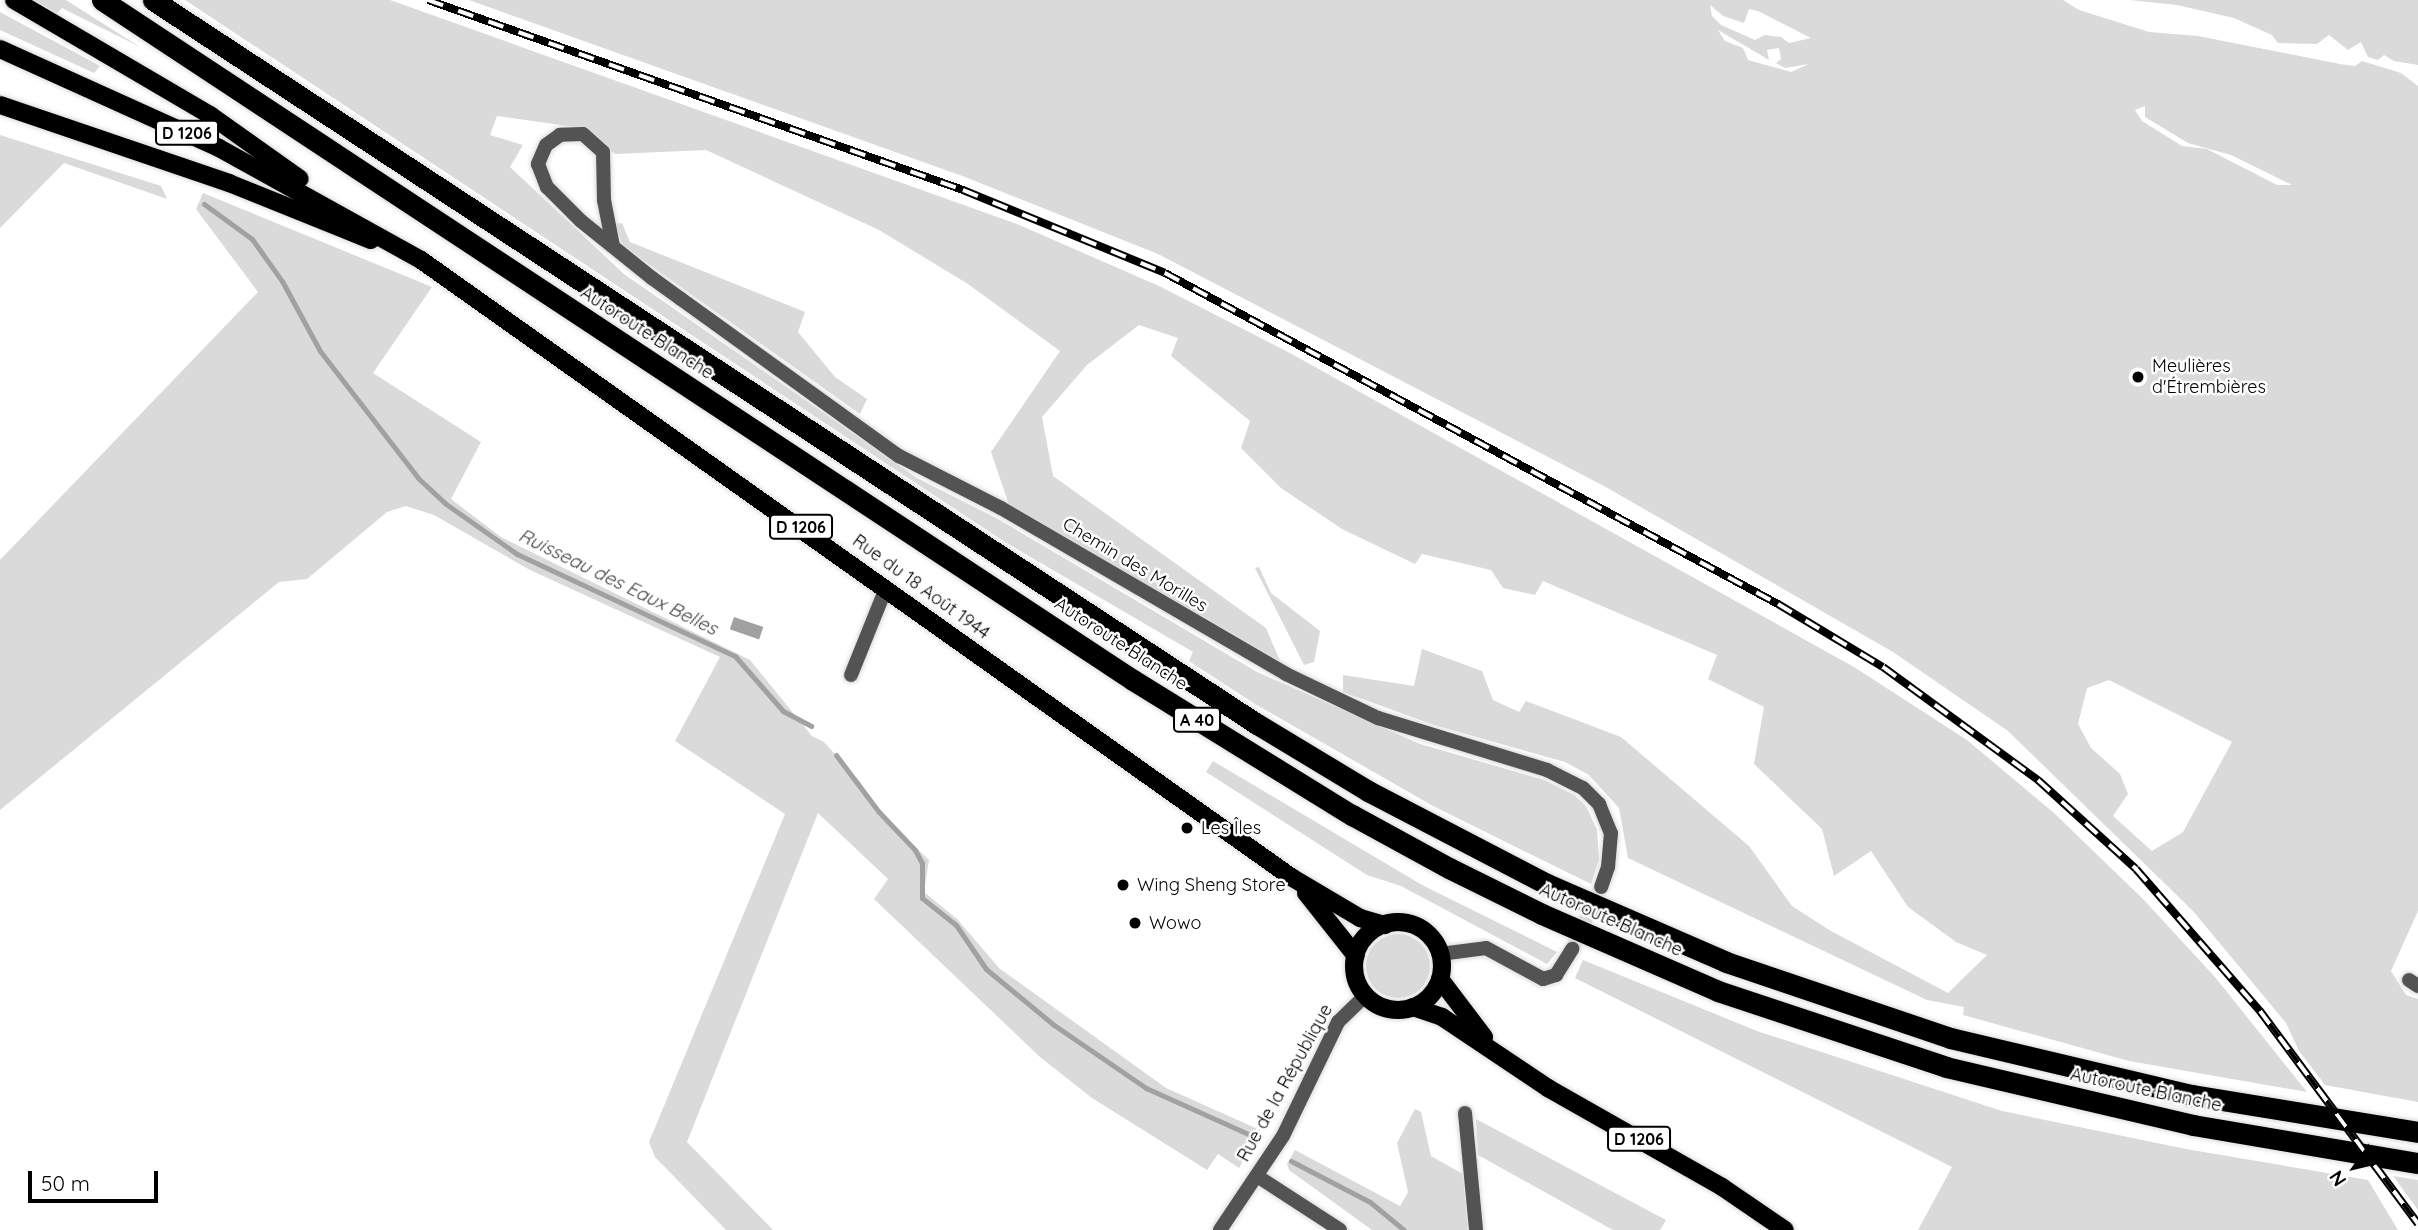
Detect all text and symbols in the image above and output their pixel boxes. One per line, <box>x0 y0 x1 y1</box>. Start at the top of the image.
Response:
road number: D 1206 <box>154 120 220 146</box>
street label: Autoroute Blanche <box>576 282 718 384</box>
place label: Meulières d'Étrembières <box>2152 356 2266 398</box>
marker: Meulières d'Étrembières <box>2130 369 2146 385</box>
street label: Chemin des Morilles <box>1059 513 1211 617</box>
road number: D 1206 <box>768 514 834 540</box>
water label: Ruisseau des Eaux Belles <box>515 524 721 640</box>
street label: Rue du 18 Août 1944 <box>848 530 994 644</box>
street label: Autoroute Blanche <box>1050 593 1192 695</box>
road number: A 40 <box>1172 708 1222 733</box>
place label: Les Îles <box>1201 817 1261 839</box>
marker: Les Îles <box>1179 820 1195 836</box>
place label: Wing Sheng Store <box>1137 874 1286 896</box>
marker: Wing Sheng Store <box>1115 877 1131 893</box>
street label: Autoroute Blanche <box>1536 879 1686 961</box>
place label: Wowo <box>1149 912 1201 934</box>
marker: Wowo <box>1127 915 1143 931</box>
street label: Rue de la République <box>1233 1001 1337 1165</box>
street label: Autoroute Blanche <box>2068 1063 2224 1117</box>
road number: D 1206 <box>1606 1126 1672 1152</box>
north arrow <box>2320 1132 2390 1202</box>
scale bar <box>32 1156 161 1200</box>
text: N <box>2324 1166 2351 1191</box>
text: 50 m <box>41 1170 90 1196</box>

